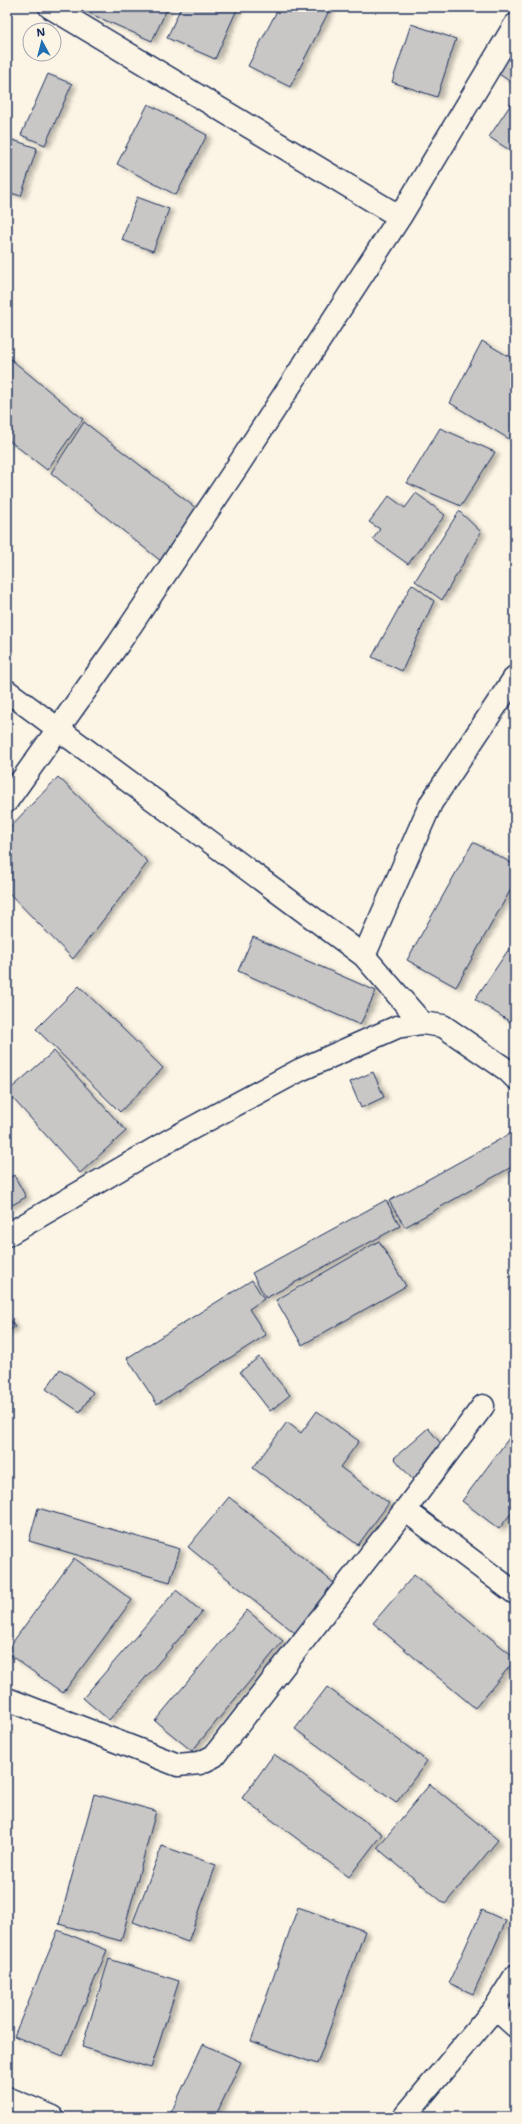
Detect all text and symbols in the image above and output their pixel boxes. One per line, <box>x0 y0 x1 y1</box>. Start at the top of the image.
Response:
north arrow <box>22 22 62 62</box>
text: N <box>36 25 46 41</box>

